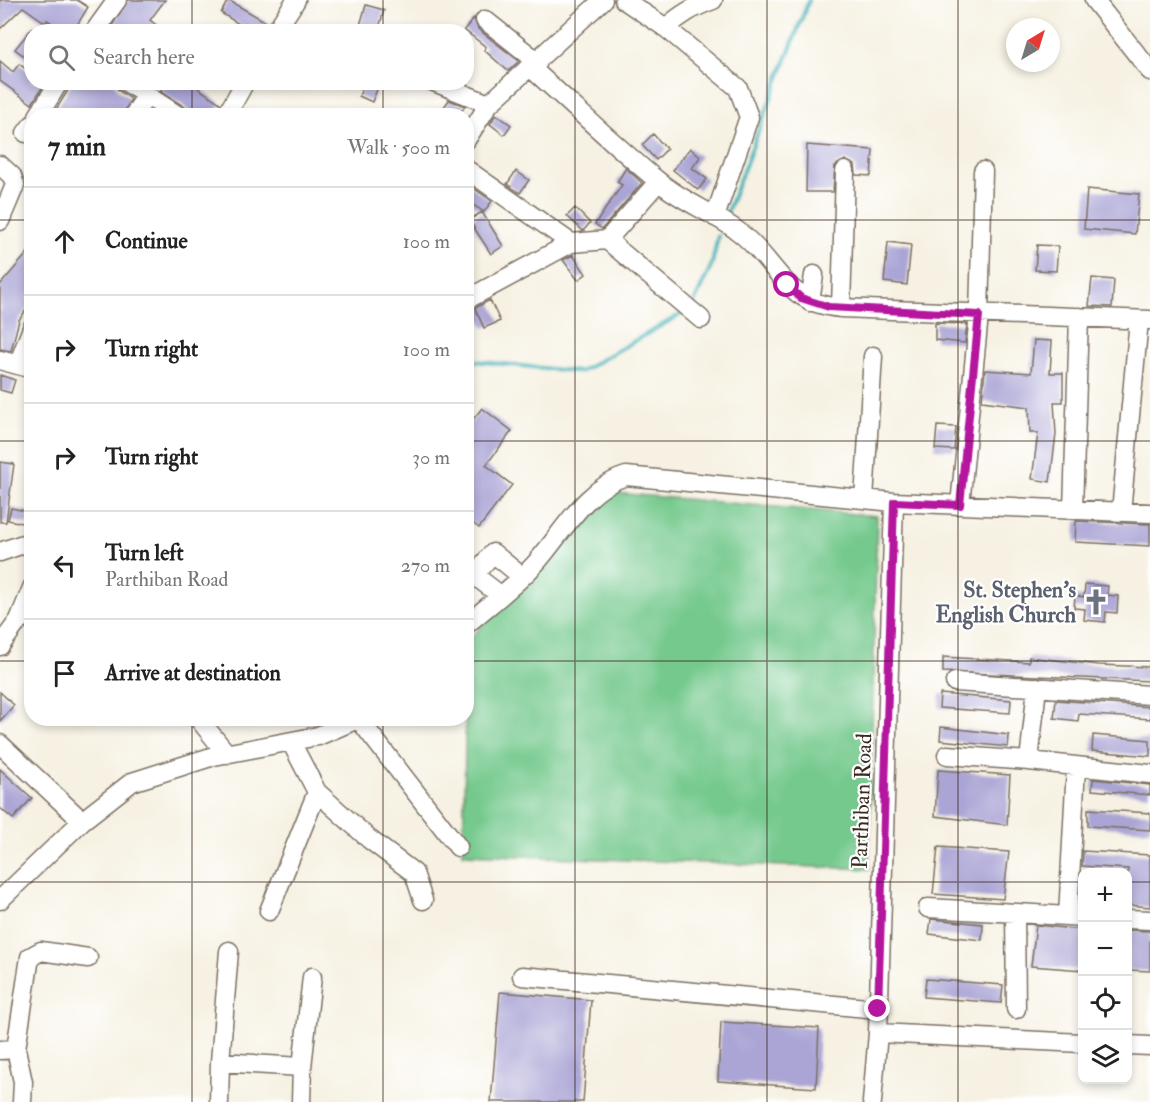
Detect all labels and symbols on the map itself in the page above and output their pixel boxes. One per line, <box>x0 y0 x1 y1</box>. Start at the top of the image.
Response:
north arrow <box>1006 18 1060 72</box>
route start <box>773 271 799 297</box>
place label: St. Stephen's English Church <box>935 576 1076 630</box>
church icon: St. Stephen's English Church <box>1081 587 1111 617</box>
street label: Parthiban Road <box>846 733 878 869</box>
route end <box>864 995 890 1021</box>

